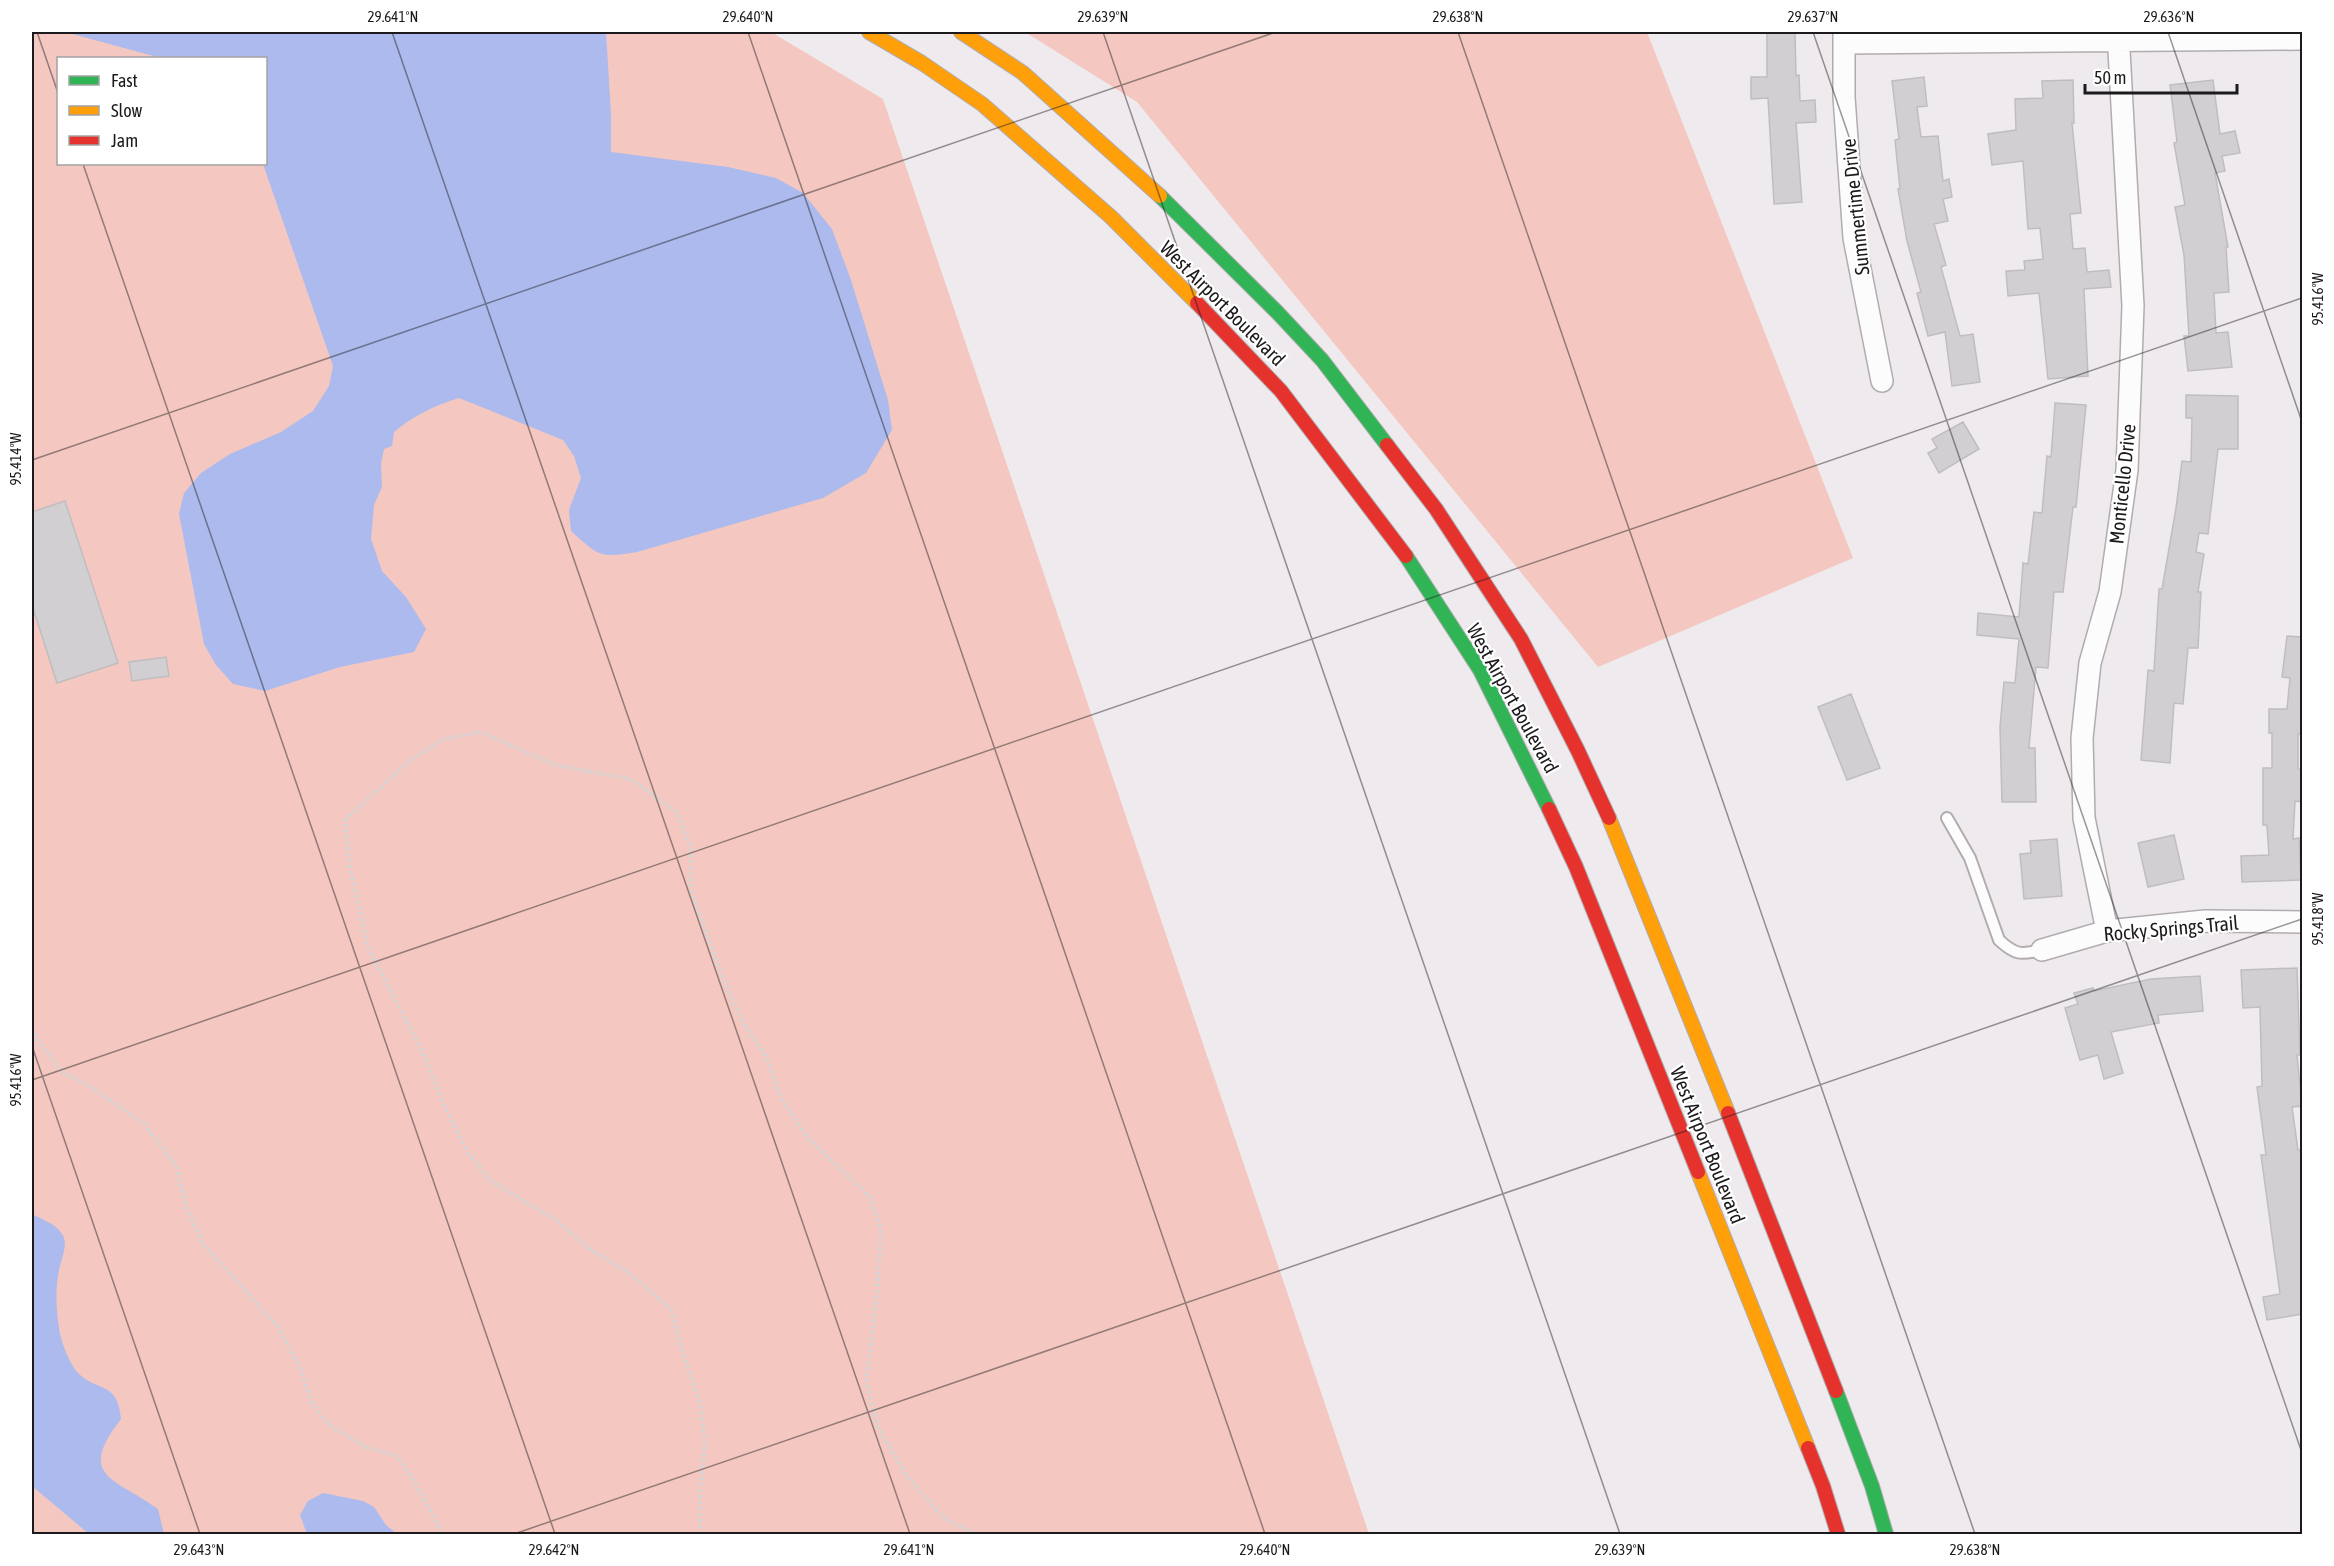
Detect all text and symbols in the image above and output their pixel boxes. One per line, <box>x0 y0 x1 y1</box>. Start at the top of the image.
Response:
text: 29.641°N <box>368 8 418 25</box>
text: 29.640°N <box>723 8 773 25</box>
text: 29.639°N <box>1078 8 1128 25</box>
text: 29.638°N <box>1433 8 1483 25</box>
text: 29.637°N <box>1788 8 1838 25</box>
text: 29.636°N <box>2144 8 2194 25</box>
legend <box>57 57 267 165</box>
scale bar <box>2085 57 2236 95</box>
text: 50 m <box>2094 67 2126 88</box>
text: Fast <box>111 70 138 91</box>
text: Slow <box>111 100 142 121</box>
text: Jam <box>111 130 138 151</box>
street label: Summertime Drive <box>1836 138 1874 276</box>
street label: West Airport Boulevard <box>1156 236 1290 370</box>
text: 95.416°W <box>2309 272 2326 325</box>
street label: Monticello Drive <box>2104 423 2140 545</box>
text: 95.414°W <box>7 432 24 485</box>
street label: West Airport Boulevard <box>1462 619 1564 777</box>
text: 95.418°W <box>2309 892 2326 945</box>
street label: Rocky Springs Trail <box>2103 911 2240 945</box>
text: 95.416°W <box>7 1053 24 1106</box>
street label: West Airport Boulevard <box>1666 1063 1750 1227</box>
text: 29.643°N <box>174 1541 224 1558</box>
text: 29.642°N <box>529 1541 579 1558</box>
text: 29.641°N <box>884 1541 934 1558</box>
text: 29.640°N <box>1240 1541 1290 1558</box>
text: 29.639°N <box>1595 1541 1645 1558</box>
text: 29.638°N <box>1950 1541 2000 1558</box>

